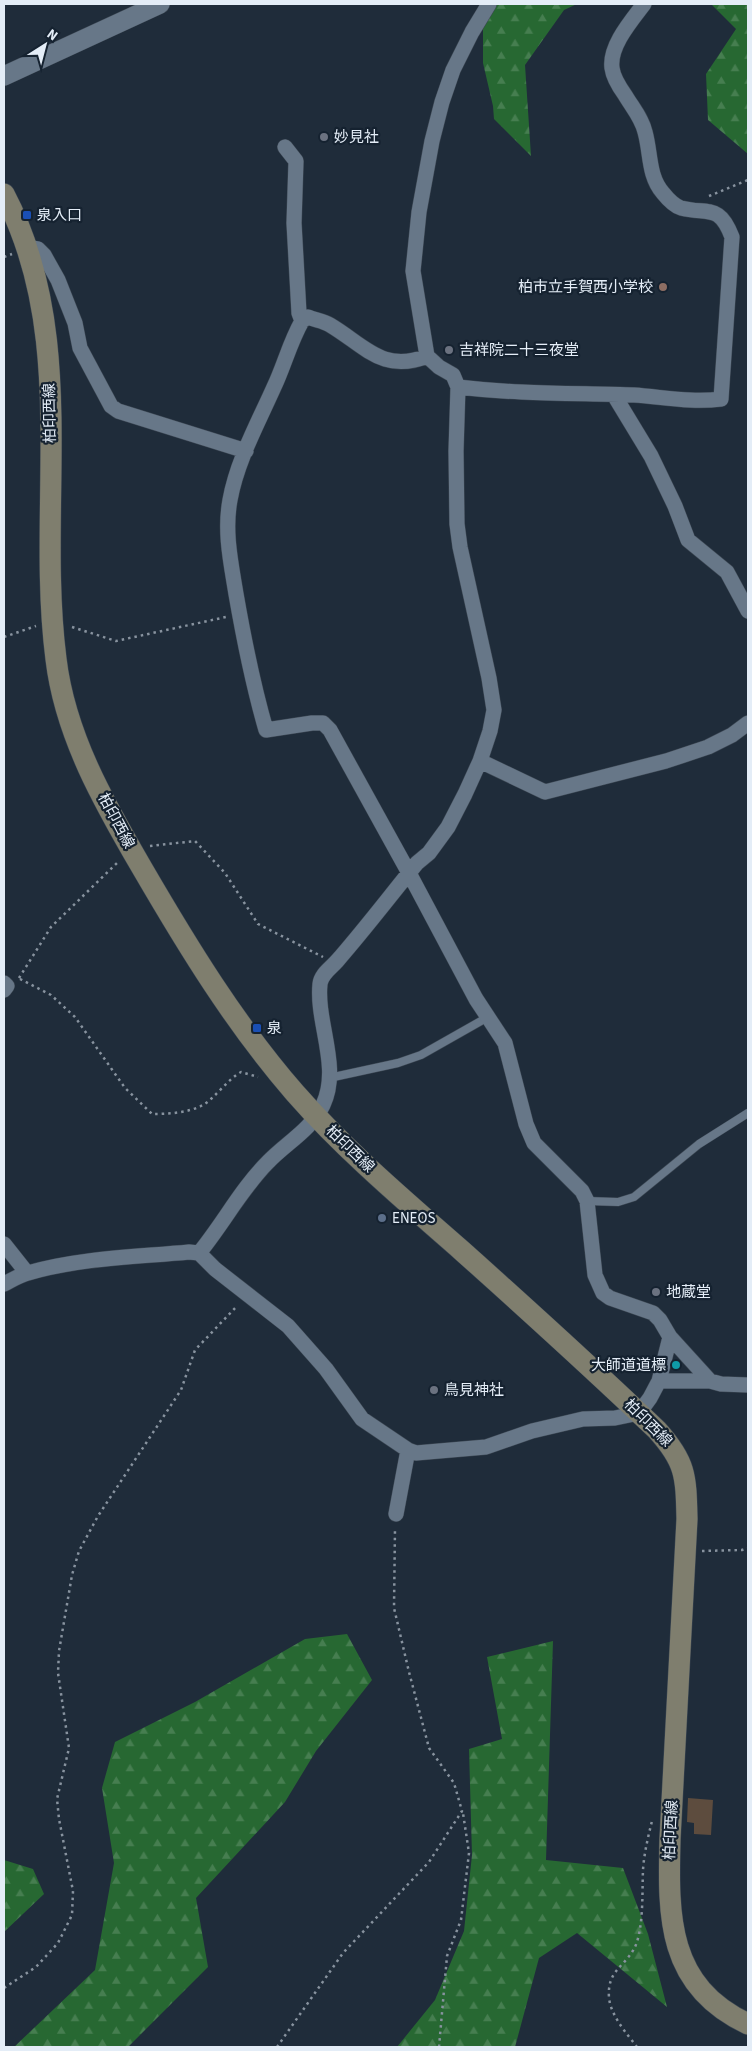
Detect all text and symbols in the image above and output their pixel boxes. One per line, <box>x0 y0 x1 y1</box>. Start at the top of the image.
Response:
north arrow <box>20 20 70 70</box>
text: N <box>42 24 62 46</box>
place label: 妙見社 <box>334 127 379 148</box>
marker: 妙見社 <box>318 131 330 143</box>
place label: 泉入口 <box>37 205 82 226</box>
marker: 泉入口 <box>21 209 33 221</box>
place label: 柏市立手賀西小学校 <box>518 277 653 298</box>
marker: 柏市立手賀西小学校 <box>657 281 669 293</box>
place label: 吉祥院二十三夜堂 <box>459 340 579 361</box>
marker: 吉祥院二十三夜堂 <box>443 344 455 356</box>
street label: 柏印西線 <box>39 383 61 443</box>
street label: 柏印西線 <box>93 790 139 852</box>
place label: 泉 <box>267 1018 282 1039</box>
marker: 泉 <box>251 1022 263 1034</box>
street label: 柏印西線 <box>321 1121 379 1177</box>
place label: ENEOS <box>392 1208 436 1229</box>
marker: ENEOS <box>376 1212 388 1224</box>
place label: 地蔵堂 <box>666 1282 711 1303</box>
marker: 地蔵堂 <box>650 1286 662 1298</box>
place label: 大師道道標 <box>591 1355 666 1376</box>
marker: 大師道道標 <box>670 1359 682 1371</box>
place label: 鳥見神社 <box>444 1380 504 1401</box>
marker: 鳥見神社 <box>428 1384 440 1396</box>
street label: 柏印西線 <box>619 1394 677 1452</box>
street label: 柏印西線 <box>659 1799 683 1861</box>

